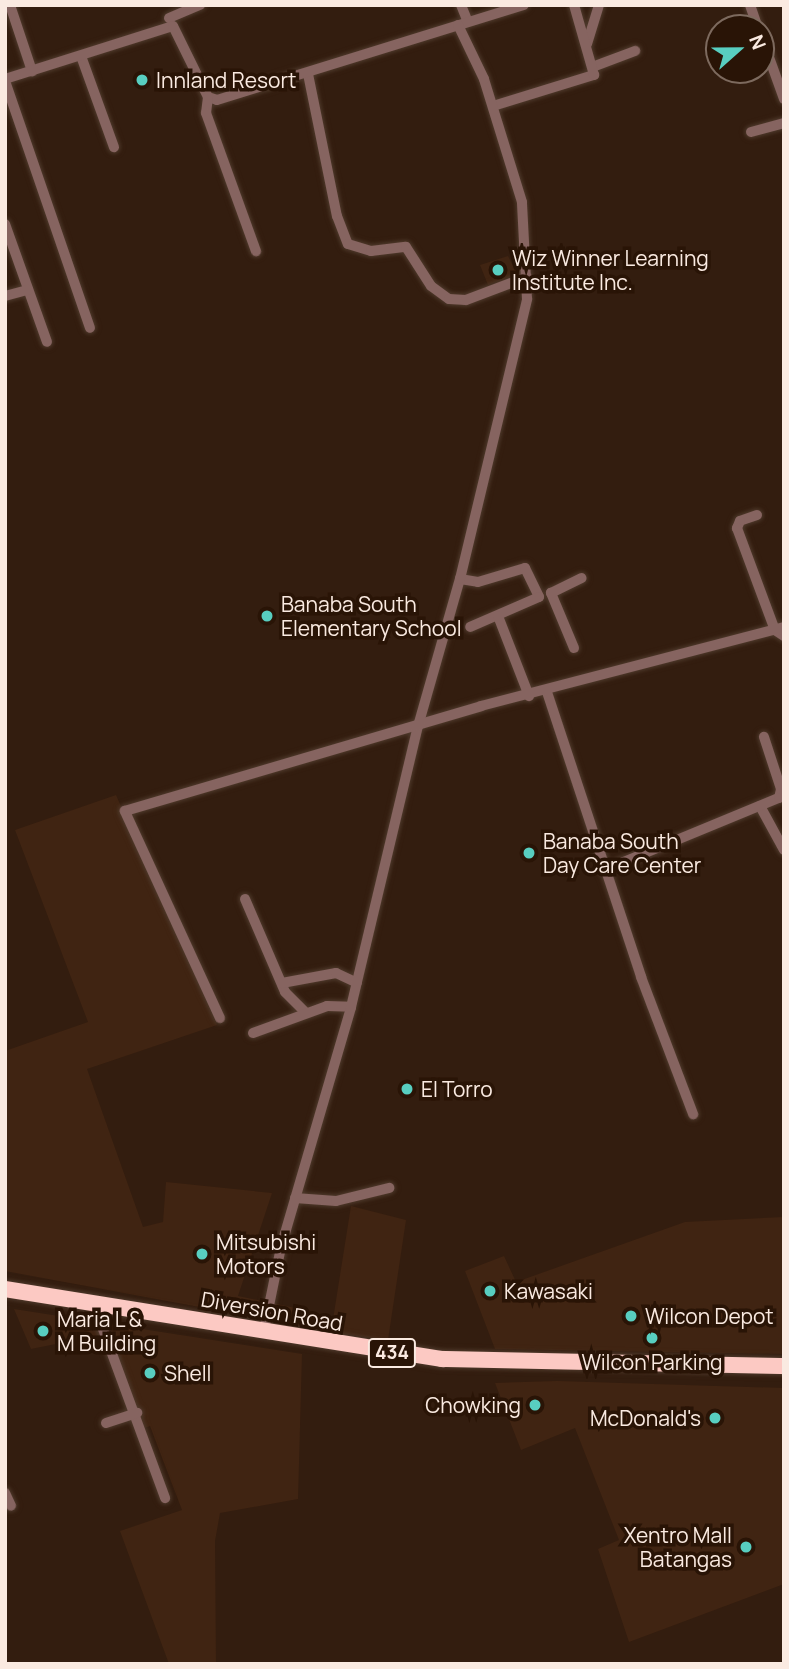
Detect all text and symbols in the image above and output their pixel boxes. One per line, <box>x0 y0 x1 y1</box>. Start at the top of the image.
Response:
north arrow <box>705 14 775 84</box>
text: N <box>743 31 772 53</box>
place label: Innland Resort <box>156 67 296 93</box>
marker: Innland Resort <box>134 72 150 88</box>
place label: Wiz Winner Learning Institute Inc. <box>512 245 709 295</box>
marker: Wiz Winner Learning Institute Inc. <box>490 262 506 278</box>
place label: Banaba South Elementary School <box>281 591 462 641</box>
marker: Banaba South Elementary School <box>259 608 275 624</box>
place label: Banaba South Day Care Center <box>543 828 701 878</box>
marker: Banaba South Day Care Center <box>521 845 537 861</box>
place label: El Torro <box>421 1076 493 1102</box>
marker: El Torro <box>399 1081 415 1097</box>
place label: Mitsubishi Motors <box>216 1229 316 1279</box>
marker: Mitsubishi Motors <box>194 1246 210 1262</box>
place label: Kawasaki <box>504 1278 593 1304</box>
marker: Kawasaki <box>482 1283 498 1299</box>
street label: Diversion Road <box>199 1286 345 1336</box>
place label: Wilcon Depot <box>645 1303 774 1329</box>
place label: Maria L & M Building <box>57 1306 156 1356</box>
marker: Wilcon Depot <box>623 1308 639 1324</box>
marker: Maria L & M Building <box>35 1323 51 1339</box>
marker: Wilcon Parking <box>644 1330 660 1346</box>
road number: 434 <box>368 1338 416 1368</box>
place label: Wilcon Parking <box>581 1349 723 1375</box>
place label: Shell <box>164 1360 212 1386</box>
marker: Shell <box>142 1365 158 1381</box>
place label: Chowking <box>425 1392 521 1418</box>
marker: Chowking <box>527 1397 543 1413</box>
place label: McDonald's <box>590 1405 701 1431</box>
marker: McDonald's <box>707 1410 723 1426</box>
place label: Xentro Mall Batangas <box>624 1522 732 1572</box>
marker: Xentro Mall Batangas <box>738 1539 754 1555</box>

